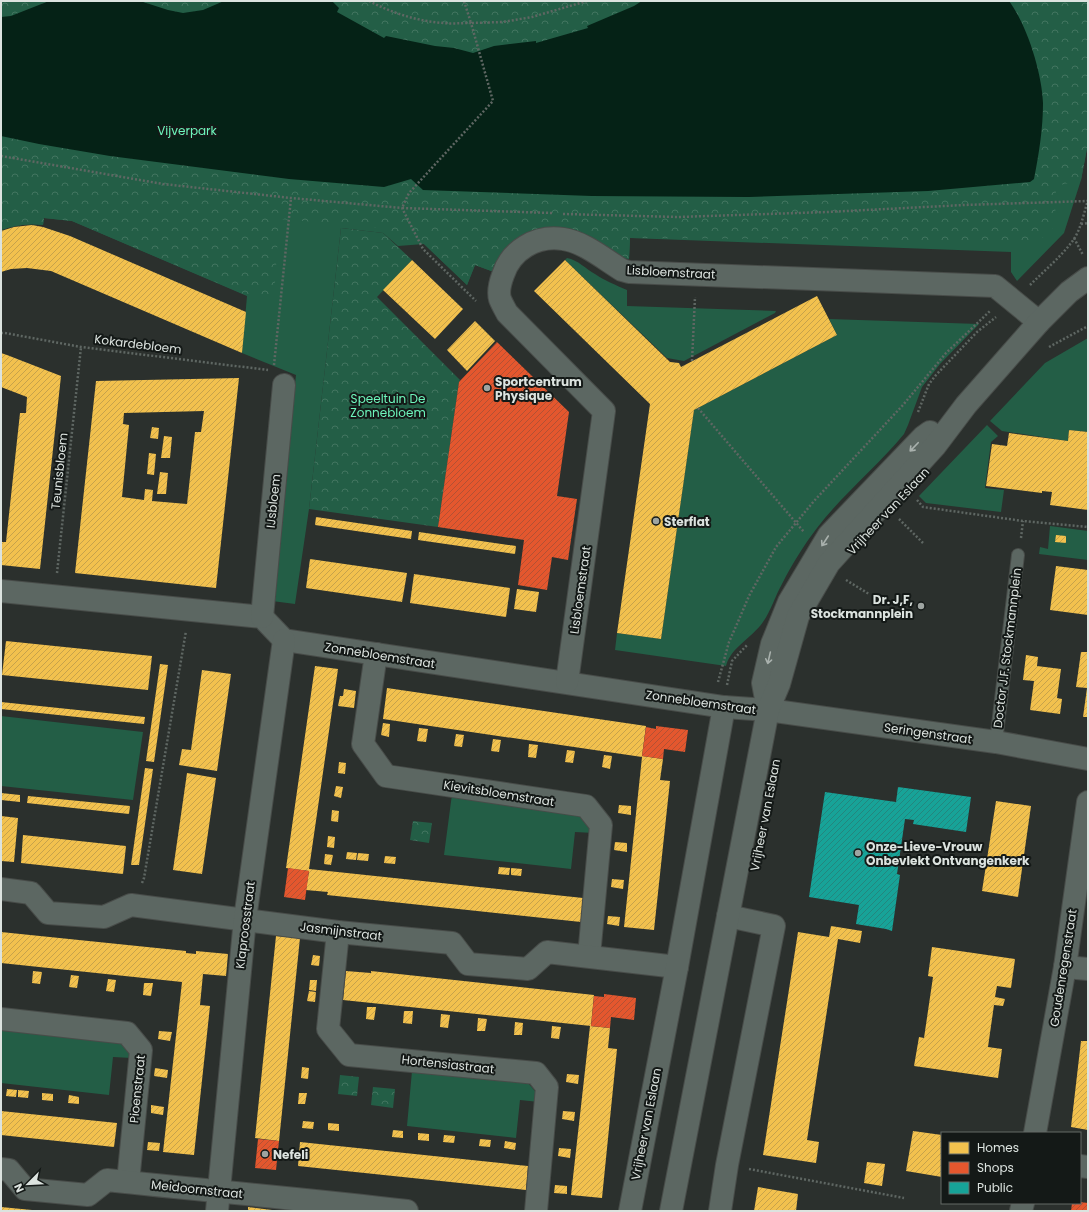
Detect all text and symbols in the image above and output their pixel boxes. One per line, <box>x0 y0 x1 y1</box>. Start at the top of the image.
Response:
park label: Vijverpark <box>157 122 218 139</box>
street label: Lisbloemstraat <box>626 261 716 283</box>
street label: Kokardebloem <box>93 330 183 358</box>
place label: Sportcentrum Physique <box>495 373 582 404</box>
marker: Sportcentrum Physique <box>482 383 492 393</box>
park label: Speeltuin De Zonnebloem <box>350 390 426 421</box>
street label: Teunisbloem <box>47 432 71 510</box>
one-way arrow <box>909 442 919 452</box>
street label: Vrijheer van Eslaan <box>843 464 933 558</box>
street label: IJsbloem <box>262 473 284 529</box>
place label: Sterflat <box>664 513 710 530</box>
marker: Sterflat <box>651 516 661 526</box>
one-way arrow <box>820 535 828 547</box>
street label: Lisbloemstraat <box>565 545 595 635</box>
street label: Doctor J.F. Stockmannplein <box>989 567 1025 729</box>
place label: Dr. J,F, Stockmannplein <box>811 591 913 622</box>
marker: Dr. J,F, Stockmannplein <box>916 601 926 611</box>
street label: Zonnebloemstraat <box>324 638 436 672</box>
one-way arrow <box>765 651 772 664</box>
street label: Zonnebloemstraat <box>645 686 757 718</box>
street label: Seringenstraat <box>883 718 973 748</box>
street label: Vrijheer van Eslaan <box>746 758 784 872</box>
street label: Kievitsbloemstraat <box>442 776 556 810</box>
place label: Onze-Lieve-Vrouw Onbevlekt Ontvangenkerk <box>866 838 1030 869</box>
marker: Onze-Lieve-Vrouw Onbevlekt Ontvangenkerk <box>853 848 863 858</box>
street label: Klaproosstraat <box>231 880 259 970</box>
street label: Goudenregenstraat <box>1045 908 1081 1028</box>
street label: Jasmijnstraat <box>299 918 383 944</box>
street label: Hortensiastraat <box>401 1051 495 1077</box>
street label: Pioenstraat <box>125 1054 149 1124</box>
street label: Vrijheer van Eslaan <box>627 1067 665 1181</box>
legend <box>941 1132 1081 1204</box>
text: Homes <box>977 1139 1019 1156</box>
place label: Nefeli <box>273 1146 308 1163</box>
marker: Nefeli <box>260 1149 270 1159</box>
text: Shops <box>977 1159 1014 1176</box>
north arrow <box>8 1164 48 1204</box>
street label: Meidoornstraat <box>150 1176 244 1202</box>
text: Public <box>977 1179 1013 1196</box>
text: N <box>10 1181 28 1195</box>

